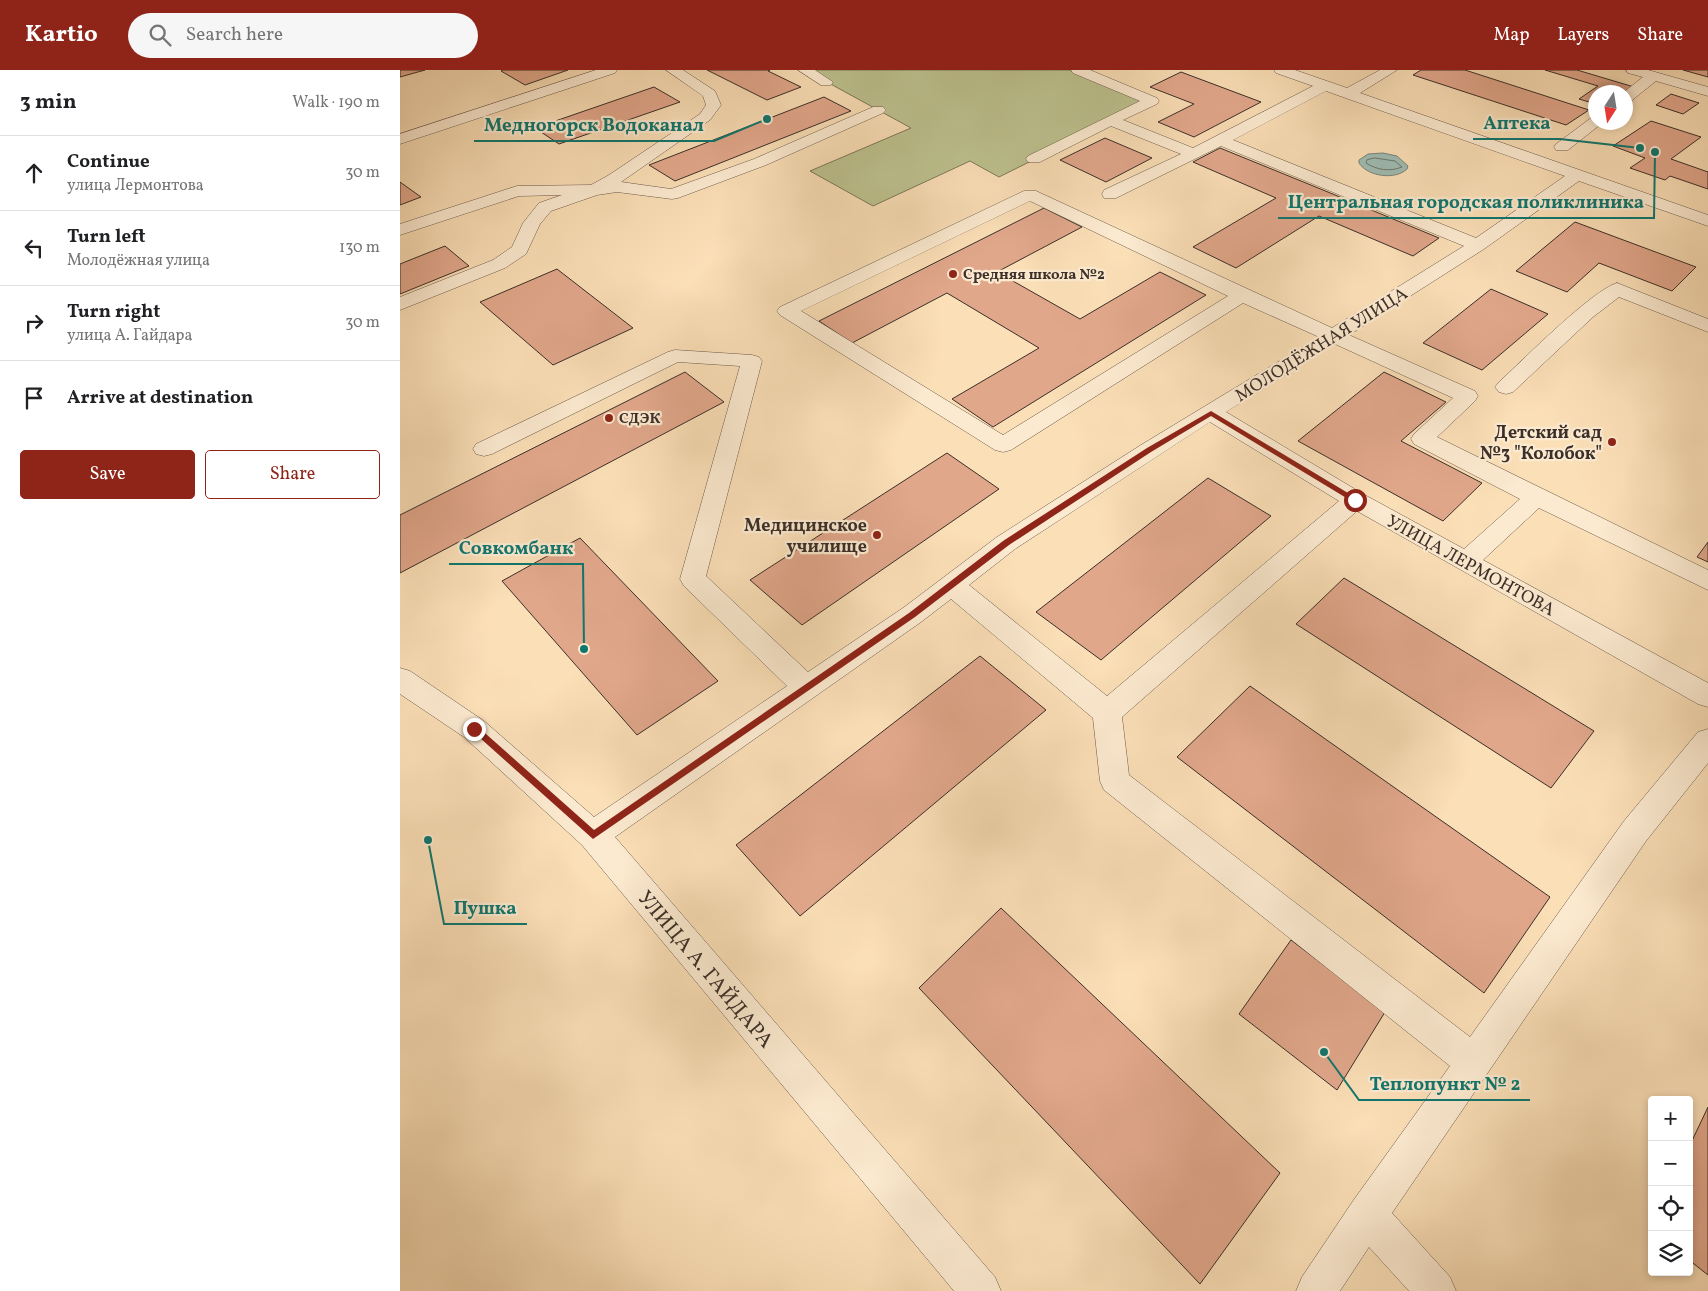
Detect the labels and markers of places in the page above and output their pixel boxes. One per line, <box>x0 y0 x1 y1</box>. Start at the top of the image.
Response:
callout: Аптека <box>1473 105 1560 139</box>
callout: Медногорск Водоканал <box>474 107 714 141</box>
callout: Центральная городская поликлиника <box>1278 184 1654 218</box>
place label: Средняя школа №2 <box>963 265 1105 286</box>
marker: Средняя школа №2 <box>947 268 959 280</box>
place label: СДЭК <box>619 409 660 430</box>
marker: СДЭК <box>603 412 615 424</box>
place label: Детский сад №3 "Колобок" <box>1480 421 1602 467</box>
marker: Детский сад №3 "Колобок" <box>1606 436 1618 448</box>
place label: Медицинское училище <box>744 514 867 560</box>
marker: Медицинское училище <box>871 529 883 541</box>
callout: Совкомбанк <box>449 530 583 564</box>
callout: Пушка <box>444 890 527 924</box>
callout: Теплопункт № 2 <box>1359 1066 1530 1100</box>

